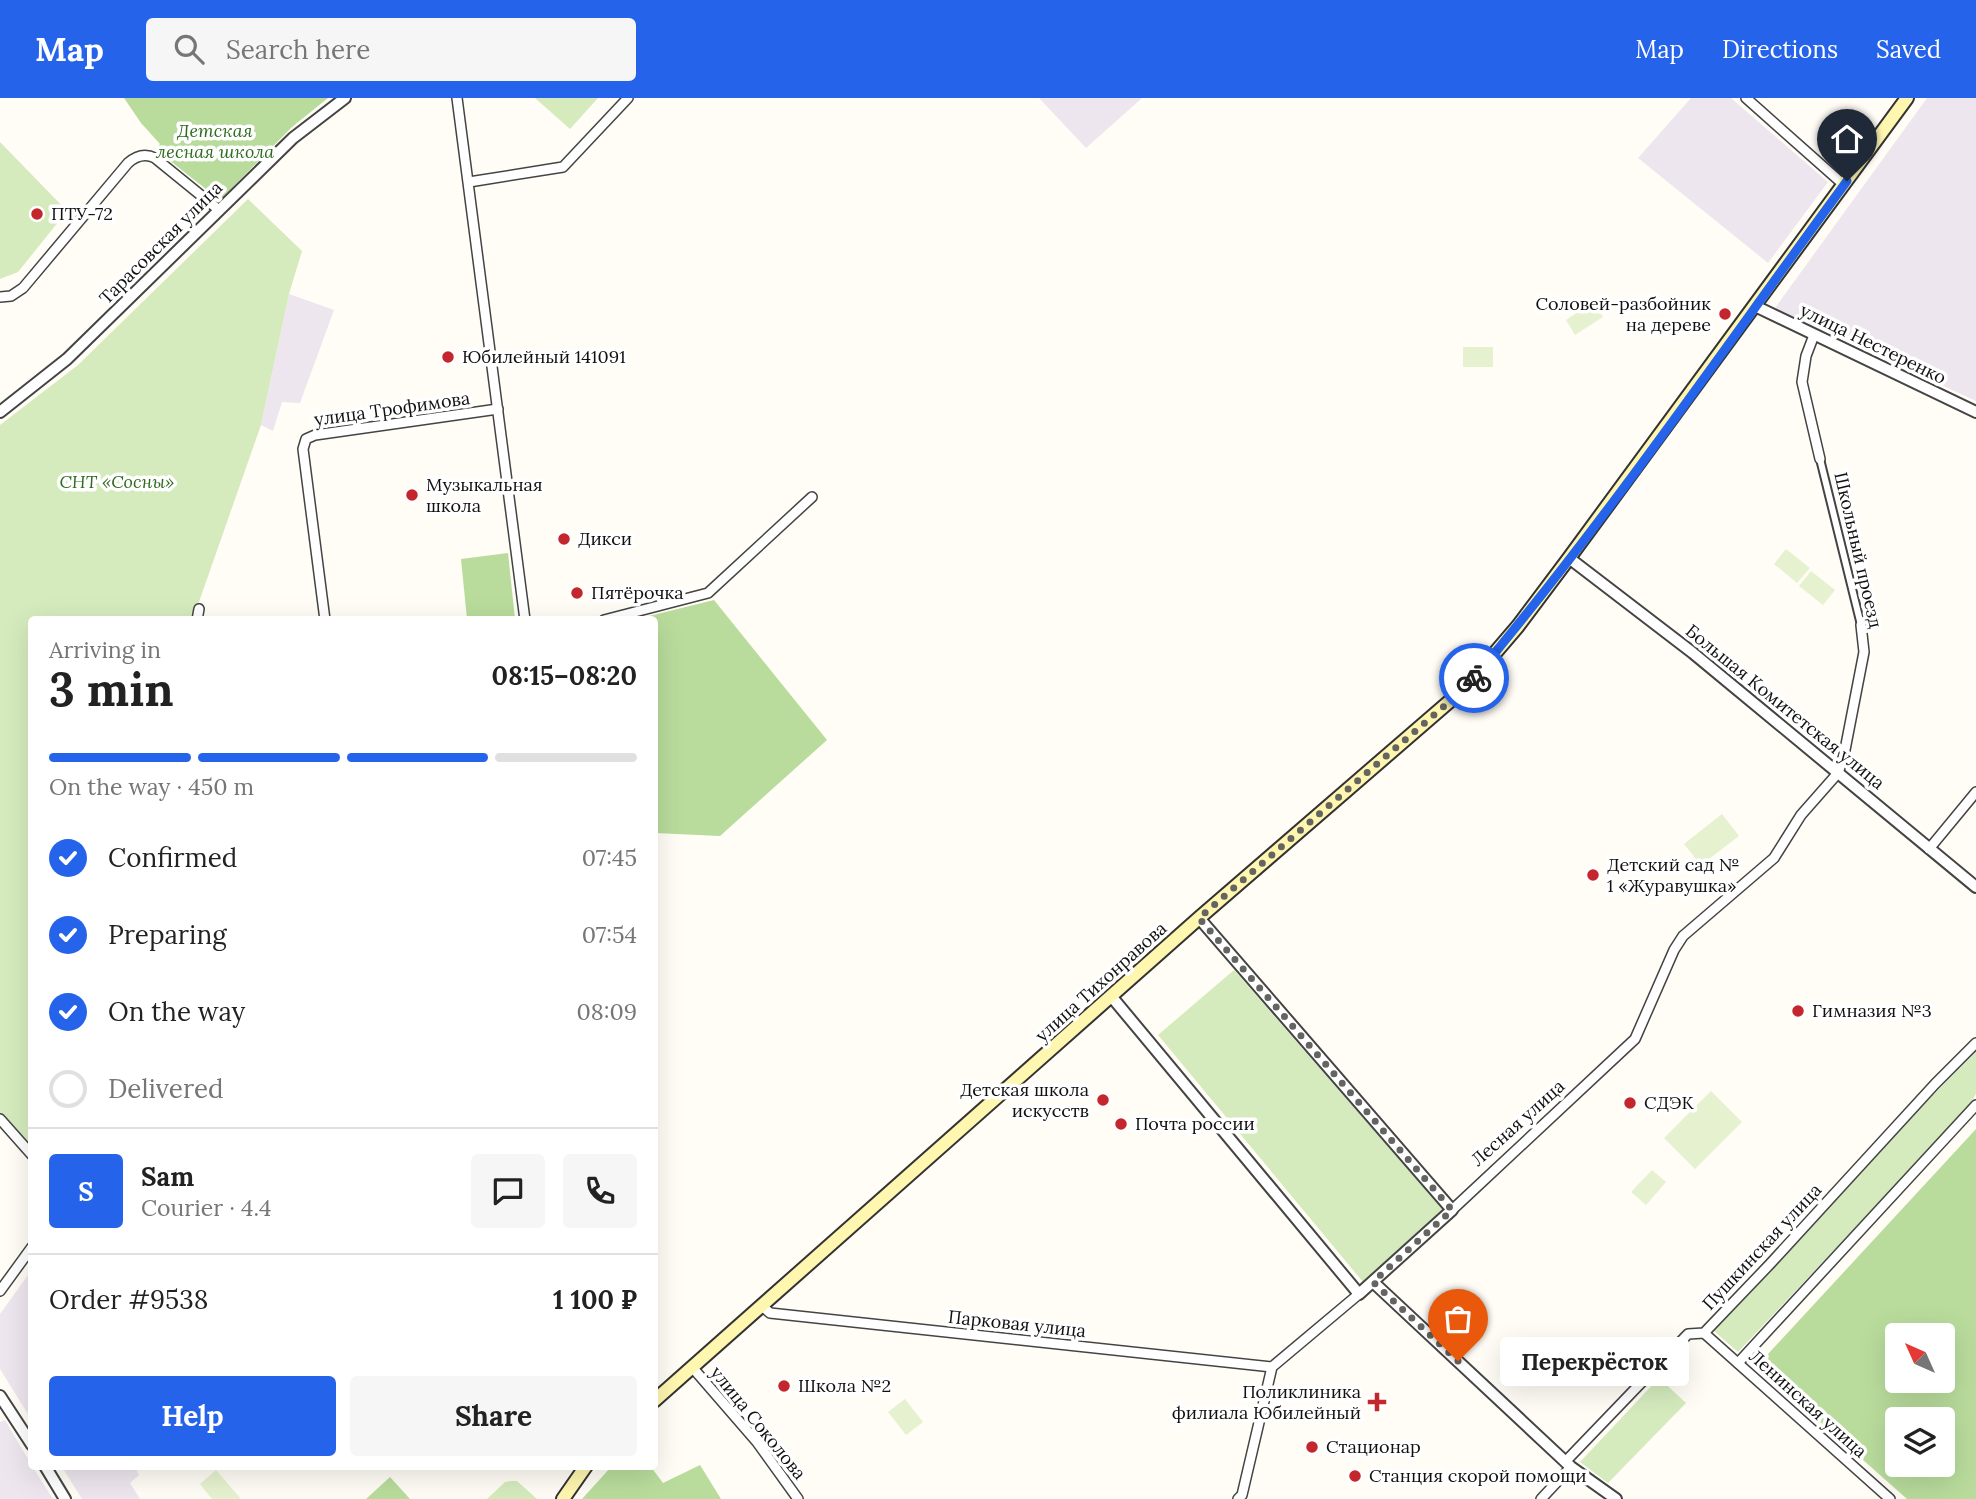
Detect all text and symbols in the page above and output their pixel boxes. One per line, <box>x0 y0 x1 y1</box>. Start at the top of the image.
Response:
search box <box>146 18 636 81</box>
text: Map <box>35 28 104 70</box>
icon: search <box>170 30 208 68</box>
text: Search here <box>226 33 370 66</box>
text: Map <box>1635 34 1684 65</box>
text: Directions <box>1722 34 1838 65</box>
text: Saved <box>1876 34 1941 65</box>
pin <box>1817 109 1877 181</box>
park label: Детская лесная школа <box>155 119 274 163</box>
icon: home <box>1828 120 1866 158</box>
street label: Тарасовская улица <box>94 176 227 309</box>
place label: ПТУ-72 <box>51 202 113 225</box>
marker: ПТУ-72 <box>29 206 45 222</box>
place label: Соловей-разбойник на дереве <box>1535 292 1711 336</box>
street label: улица Нестеренко <box>1796 298 1950 389</box>
marker: Соловей-разбойник на дереве <box>1717 306 1733 322</box>
place label: Юбилейный 141091 <box>462 345 626 368</box>
marker: Юбилейный 141091 <box>440 349 456 365</box>
street label: улица Трофимова <box>313 386 471 431</box>
park label: СНТ «Сосны» <box>60 470 174 493</box>
street label: Школьный проезд <box>1829 470 1888 630</box>
place label: Музыкальная школа <box>426 473 543 517</box>
marker: Музыкальная школа <box>404 487 420 503</box>
place label: Дикси <box>578 527 632 550</box>
marker: Дикси <box>556 531 572 547</box>
place label: Пятёрочка <box>591 581 683 604</box>
marker: Пятёрочка <box>569 585 585 601</box>
street label: Большая Комитетская улица <box>1681 619 1890 794</box>
text: Arriving in <box>49 635 161 664</box>
courier <box>1439 643 1509 713</box>
text: 08:15–08:20 <box>492 659 637 692</box>
icon: bike <box>1455 659 1493 697</box>
text: 3 min <box>49 660 174 719</box>
text: On the way · 450 m <box>49 772 254 801</box>
icon: check <box>49 839 87 877</box>
text: Confirmed <box>108 841 237 874</box>
text: 07:45 <box>582 843 637 872</box>
place label: Детский сад № 1 «Журавушка» <box>1607 853 1740 897</box>
marker: Детский сад № 1 «Журавушка» <box>1585 867 1601 883</box>
icon: check <box>49 916 87 954</box>
street label: улица Тихонравова <box>1030 917 1171 1047</box>
text: Preparing <box>108 918 227 951</box>
text: 07:54 <box>582 920 637 949</box>
icon: check <box>49 993 87 1031</box>
text: On the way <box>108 995 245 1028</box>
text: 08:09 <box>576 997 637 1026</box>
place label: Гимназия №3 <box>1812 999 1932 1022</box>
marker: Гимназия №3 <box>1790 1003 1806 1019</box>
text: Delivered <box>108 1072 224 1105</box>
street label: Лесная улица <box>1466 1075 1569 1171</box>
place label: Детская школа искусств <box>960 1078 1089 1122</box>
place label: СДЭК <box>1644 1091 1694 1114</box>
marker: Детская школа искусств <box>1095 1092 1111 1108</box>
marker: СДЭК <box>1622 1095 1638 1111</box>
place label: Почта россии <box>1135 1112 1255 1135</box>
marker: Почта россии <box>1113 1116 1129 1132</box>
button: chat <box>471 1154 545 1228</box>
button: phone <box>563 1154 637 1228</box>
text: Sam <box>141 1160 194 1193</box>
text: S <box>78 1175 94 1208</box>
street label: Пушкинская улица <box>1697 1179 1826 1315</box>
text: Courier · 4.4 <box>141 1193 272 1222</box>
text: Order #9538 <box>49 1283 208 1316</box>
text: 1 100 ₽ <box>553 1283 637 1316</box>
pin <box>1428 1289 1488 1361</box>
icon: bag <box>1439 1300 1477 1338</box>
street label: Парковая улица <box>947 1305 1087 1342</box>
north arrow <box>1885 1323 1955 1393</box>
map controls <box>1885 1323 1955 1477</box>
callout: Перекрёсток <box>1500 1336 1689 1386</box>
street label: Ленинская улица <box>1745 1345 1872 1463</box>
text: Перекрёсток <box>1521 1347 1668 1376</box>
street label: улица Соколова <box>706 1361 811 1484</box>
place label: Школа №2 <box>798 1374 891 1397</box>
button: Help <box>49 1376 336 1456</box>
button: Share <box>350 1376 637 1456</box>
marker: Школа №2 <box>776 1378 792 1394</box>
place label: Поликлиника филиала Юбилейный <box>1172 1380 1361 1424</box>
marker: Поликлиника филиала Юбилейный <box>1367 1392 1387 1412</box>
button: layers <box>1885 1407 1955 1477</box>
place label: Стационар <box>1326 1435 1421 1458</box>
marker: Стационар <box>1304 1439 1320 1455</box>
place label: Станция скорой помощи <box>1369 1464 1587 1487</box>
marker: Станция скорой помощи <box>1347 1468 1363 1484</box>

